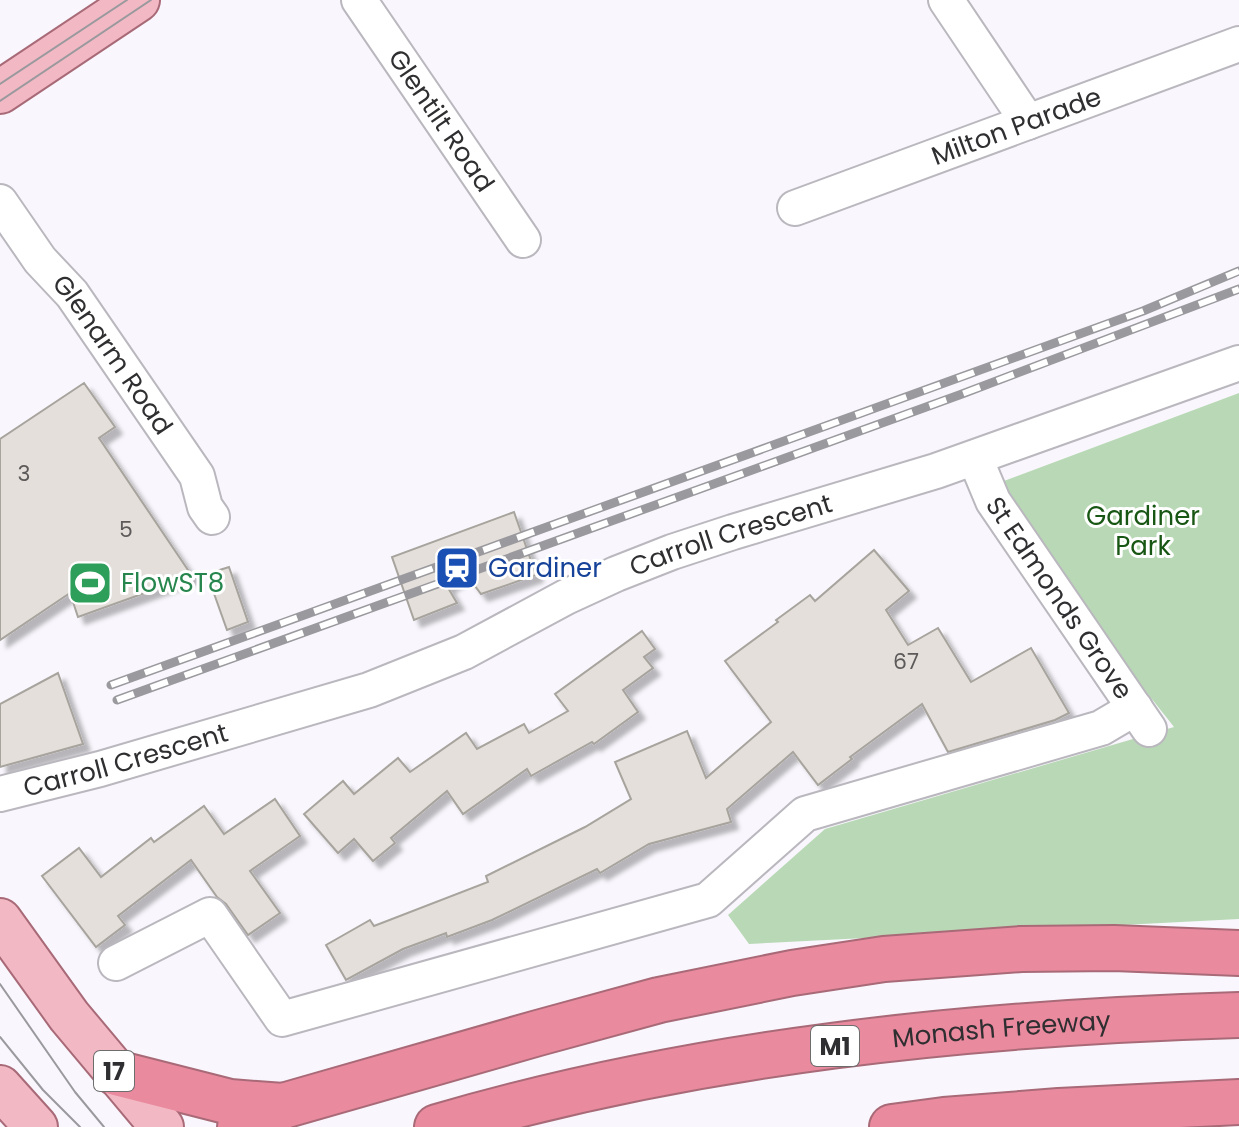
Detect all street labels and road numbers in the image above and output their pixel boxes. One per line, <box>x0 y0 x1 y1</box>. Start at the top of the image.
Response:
street label: Glentilt Road <box>380 42 503 199</box>
street label: Milton Parade <box>926 78 1106 174</box>
street label: Glenarm Road <box>44 266 181 442</box>
street label: Carroll Crescent <box>624 485 836 585</box>
street label: St Edmonds Grove <box>977 489 1141 706</box>
street label: Carroll Crescent <box>19 714 232 806</box>
street label: Monash Freeway <box>890 1002 1112 1056</box>
road number: M1 <box>811 1026 859 1066</box>
road number: 17 <box>94 1051 134 1091</box>

